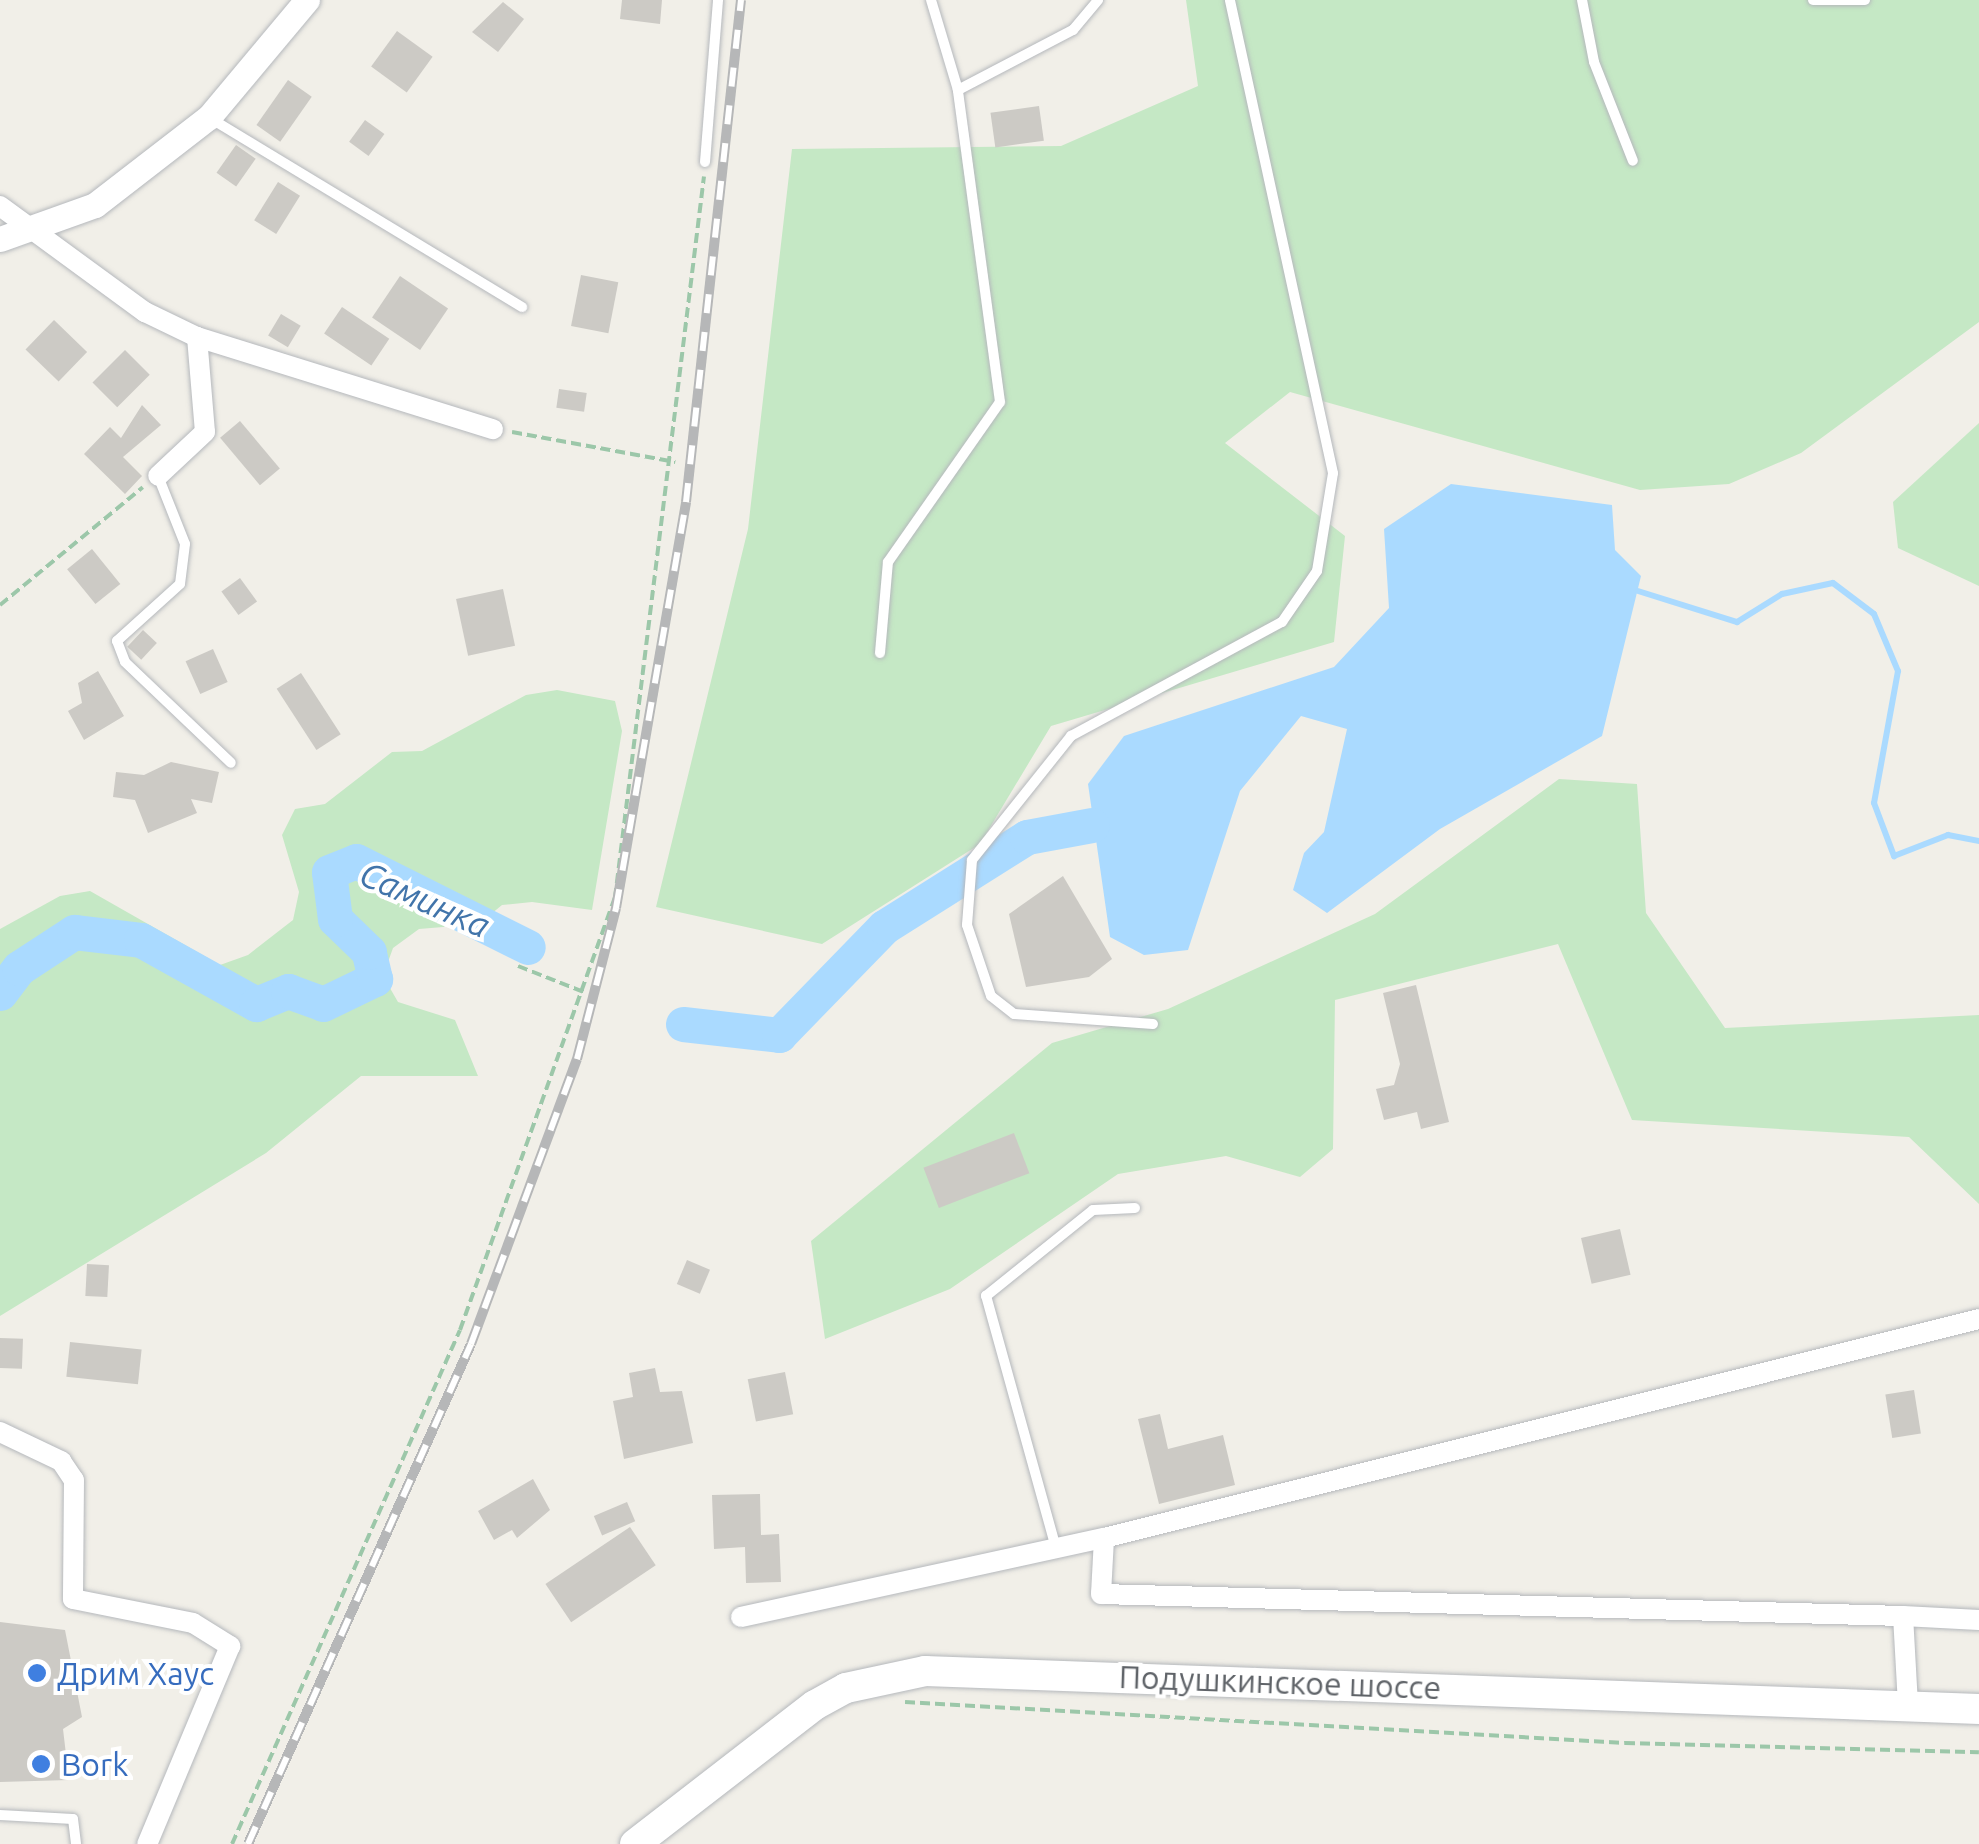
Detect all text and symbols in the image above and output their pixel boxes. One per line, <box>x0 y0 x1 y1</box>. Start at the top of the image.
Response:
water label: Саминка <box>354 852 496 946</box>
place label: Дрим Хаус <box>57 1654 214 1692</box>
street label: Подушкинское шоссе <box>1118 1657 1442 1707</box>
marker: Дрим Хаус <box>26 1662 48 1684</box>
place label: Bork <box>61 1745 128 1783</box>
marker: Bork <box>30 1753 52 1775</box>

